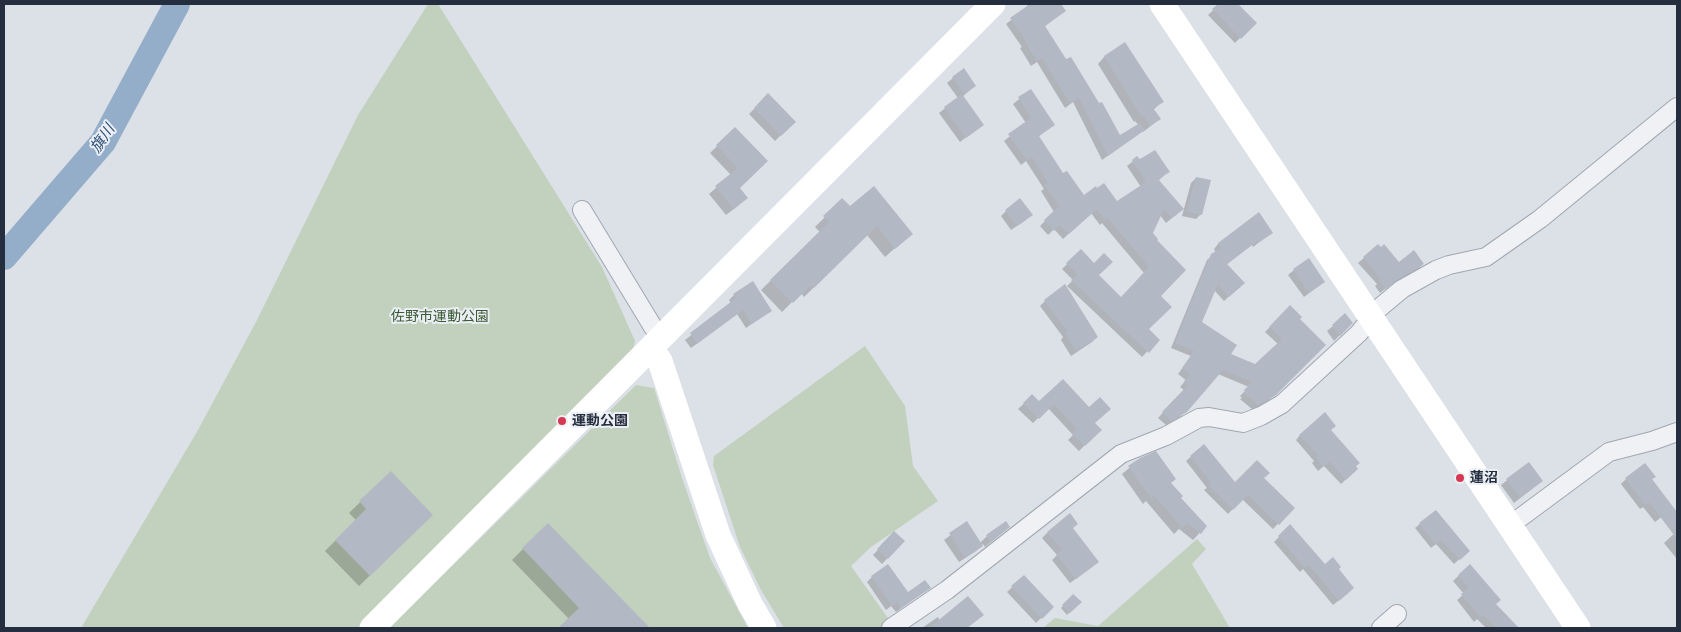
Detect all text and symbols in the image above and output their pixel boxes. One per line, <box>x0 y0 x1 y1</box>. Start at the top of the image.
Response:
water label: 旗川 <box>87 122 119 156</box>
park label: 佐野市運動公園 <box>391 309 489 325</box>
place label: 運動公園 <box>572 413 628 429</box>
marker: 運動公園 <box>556 415 568 427</box>
place label: 蓮沼 <box>1470 470 1498 486</box>
marker: 蓮沼 <box>1454 472 1466 484</box>

